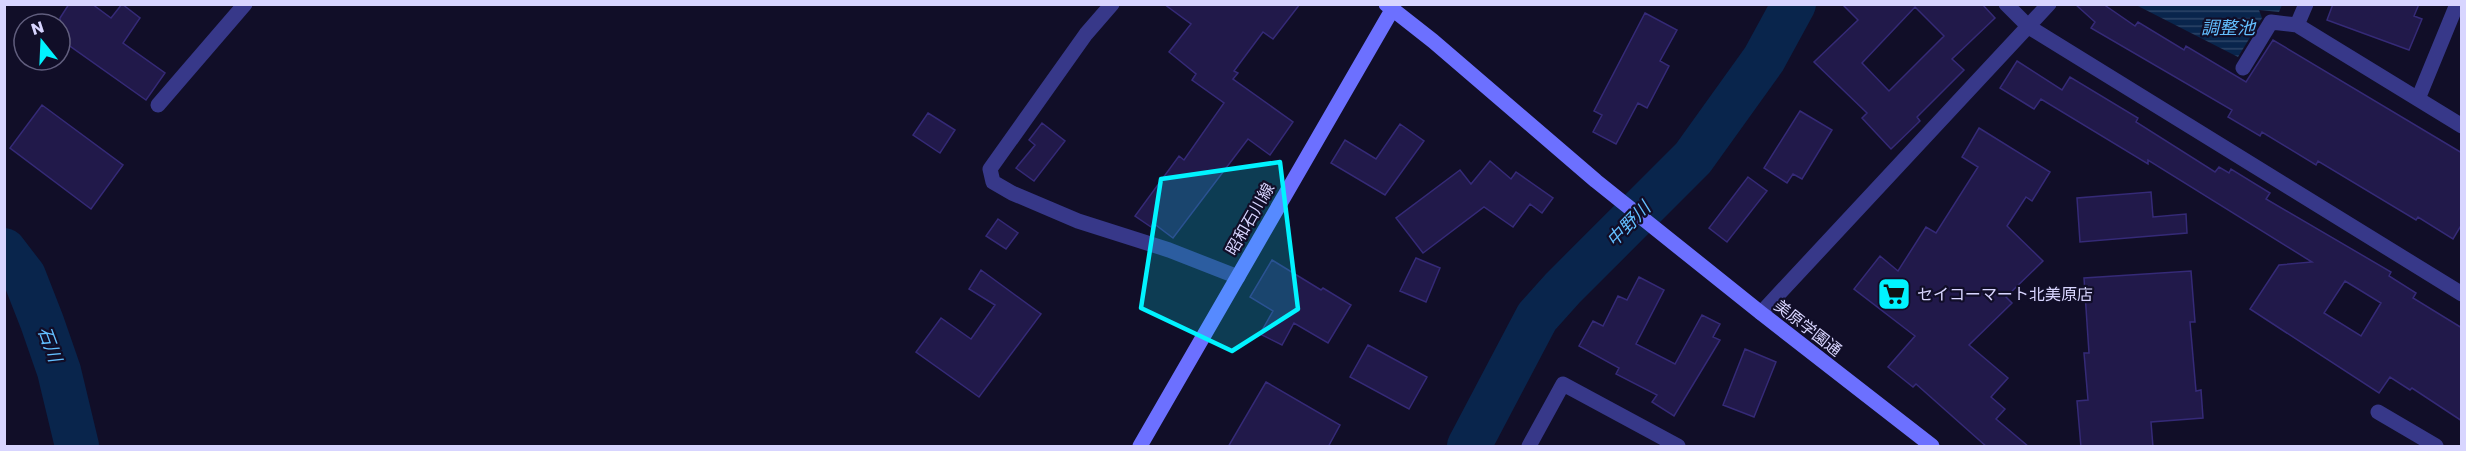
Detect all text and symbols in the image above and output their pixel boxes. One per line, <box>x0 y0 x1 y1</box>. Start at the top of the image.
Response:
north arrow <box>12 12 72 72</box>
text: N <box>28 15 47 41</box>
water label: 調整池 <box>2201 15 2257 40</box>
street label: 昭和石川線 <box>1220 179 1280 259</box>
water label: 中野川 <box>1600 194 1657 252</box>
supermarket icon: セイコーマート北美原店 <box>1876 276 1912 312</box>
place label: セイコーマート北美原店 <box>1917 283 2093 306</box>
street label: 美原学園通 <box>1769 294 1847 362</box>
water label: 石川 <box>32 323 69 367</box>

